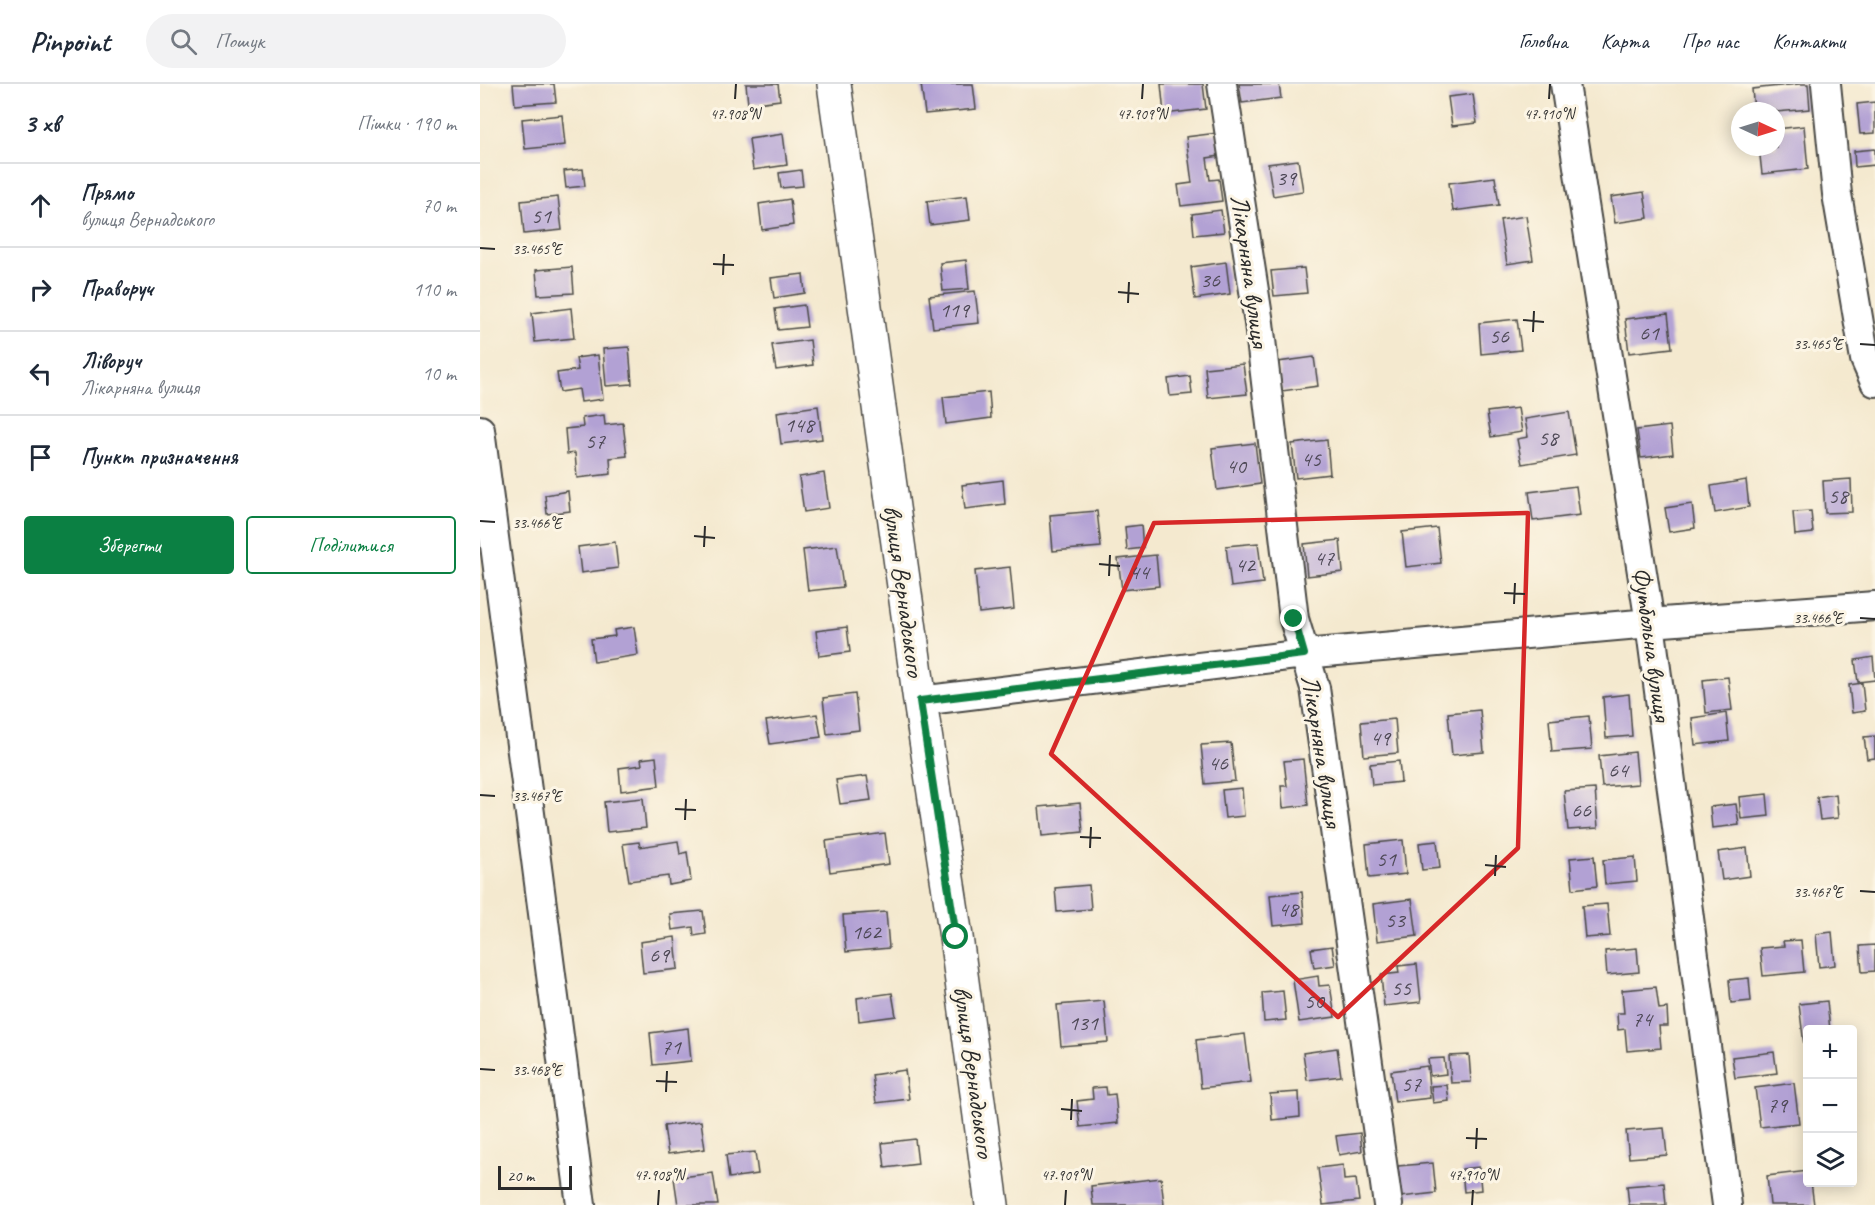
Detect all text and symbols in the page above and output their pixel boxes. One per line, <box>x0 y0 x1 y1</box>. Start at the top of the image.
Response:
search box <box>146 14 566 68</box>
text: Pinpoint <box>30 24 110 59</box>
icon: search <box>167 25 200 58</box>
text: Пошук <box>215 27 264 55</box>
text: Головна <box>1519 28 1568 54</box>
text: Карта <box>1601 28 1649 54</box>
text: Про нас <box>1682 28 1739 54</box>
text: Контакти <box>1772 28 1845 54</box>
north arrow <box>1731 102 1785 156</box>
text: 47.908°N <box>710 105 763 124</box>
text: 47.909°N <box>1117 105 1170 124</box>
text: 47.910°N <box>1524 105 1577 124</box>
text: 3 хв <box>24 107 59 140</box>
text: Пішки · 190 m <box>357 111 456 136</box>
house number: 39 <box>1276 164 1298 192</box>
text: Прямо <box>81 179 133 207</box>
icon: ahead <box>24 189 57 222</box>
text: 70 m <box>422 193 456 218</box>
street label: Лікарняна вулиця <box>1223 193 1277 351</box>
house number: 51 <box>531 202 552 230</box>
text: вулиця Вернадського <box>81 207 214 232</box>
text: 33.465°E <box>513 240 564 259</box>
house number: 36 <box>1200 266 1221 294</box>
icon: right <box>24 273 57 306</box>
text: Праворуч <box>81 275 153 303</box>
text: 110 m <box>413 277 456 302</box>
house number: 119 <box>939 296 971 324</box>
house number: 61 <box>1639 319 1660 347</box>
house number: 56 <box>1489 322 1510 350</box>
text: 33.465°E <box>1794 335 1845 354</box>
text: Ліворуч <box>81 347 141 375</box>
icon: left <box>24 357 57 390</box>
text: 10 m <box>422 361 456 386</box>
text: Лікарняна вулиця <box>81 375 199 400</box>
house number: 148 <box>784 411 816 439</box>
house number: 58 <box>1538 424 1560 452</box>
house number: 57 <box>585 427 606 455</box>
icon: arrive <box>24 441 57 474</box>
text: Пункт призначення <box>81 443 238 471</box>
house number: 45 <box>1301 445 1322 473</box>
house number: 40 <box>1226 452 1248 480</box>
house number: 58 <box>1828 482 1850 510</box>
street label: вулиця Вернадського <box>876 503 933 681</box>
text: 33.466°E <box>513 514 564 533</box>
button: Зберегти <box>24 516 234 574</box>
button: Поділитися <box>246 516 456 574</box>
house number: 47 <box>1314 544 1335 572</box>
house number: 42 <box>1235 551 1257 579</box>
house number: 44 <box>1129 558 1151 586</box>
street label: Футбольна вулиця <box>1625 565 1679 725</box>
route end <box>1280 605 1306 631</box>
text: 33.466°E <box>1794 609 1845 628</box>
street label: Лікарняна вулиця <box>1294 673 1351 831</box>
house number: 49 <box>1370 724 1392 752</box>
house number: 46 <box>1208 749 1229 777</box>
house number: 64 <box>1608 756 1630 784</box>
text: 33.467°E <box>513 787 564 806</box>
house number: 66 <box>1571 796 1592 824</box>
house number: 51 <box>1376 845 1397 873</box>
text: 33.467°E <box>1794 883 1845 902</box>
house number: 48 <box>1278 895 1300 923</box>
house number: 53 <box>1385 906 1407 934</box>
house number: 162 <box>851 918 883 946</box>
route start <box>942 923 968 949</box>
house number: 69 <box>649 941 671 969</box>
house number: 55 <box>1391 974 1412 1002</box>
street label: вулиця Вернадського <box>946 984 1003 1162</box>
house number: 50 <box>1304 987 1326 1015</box>
house number: 74 <box>1632 1005 1654 1033</box>
house number: 131 <box>1068 1009 1099 1037</box>
map controls <box>1803 1025 1857 1187</box>
button: + <box>1803 1025 1857 1079</box>
house number: 71 <box>661 1033 682 1061</box>
text: 33.468°E <box>513 1061 564 1080</box>
house number: 57 <box>1401 1070 1422 1098</box>
button: − <box>1803 1079 1857 1133</box>
house number: 79 <box>1767 1091 1789 1119</box>
button: layers <box>1803 1133 1857 1187</box>
scale bar <box>498 1163 572 1190</box>
text: 20 m <box>507 1166 534 1186</box>
text: 47.908°N <box>634 1166 687 1185</box>
text: 47.909°N <box>1041 1166 1094 1185</box>
text: 47.910°N <box>1448 1166 1501 1185</box>

